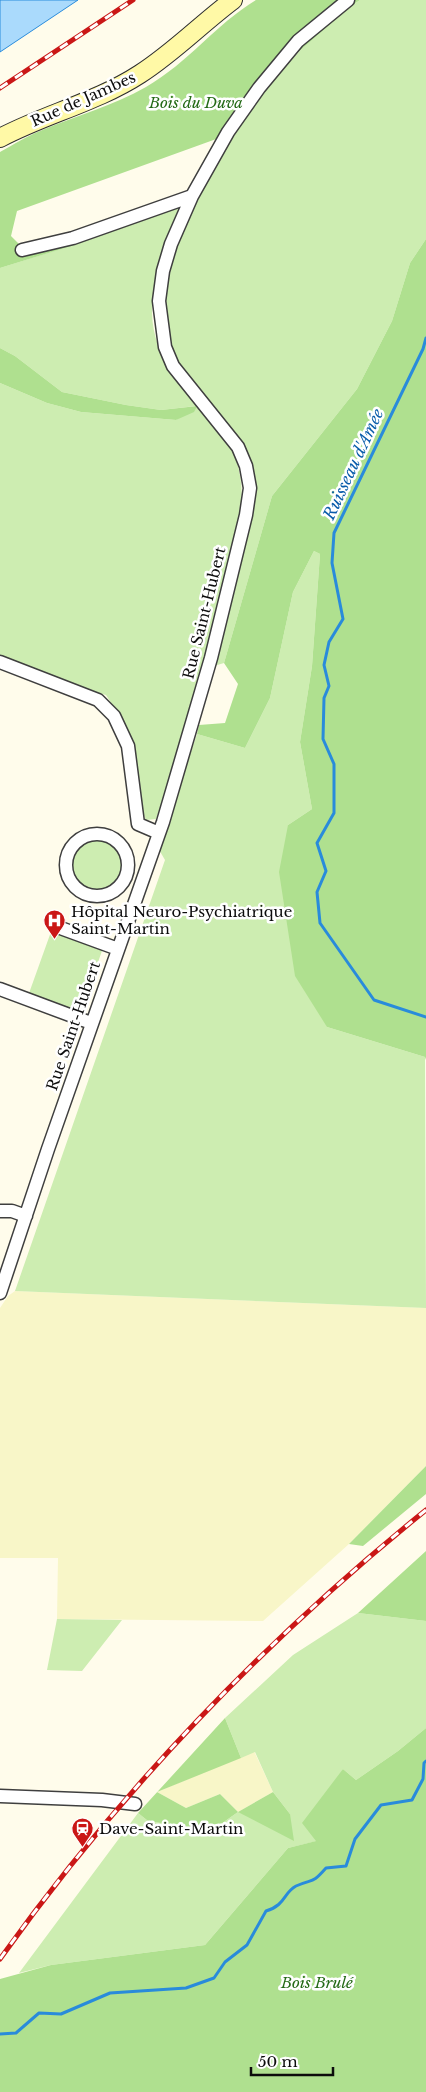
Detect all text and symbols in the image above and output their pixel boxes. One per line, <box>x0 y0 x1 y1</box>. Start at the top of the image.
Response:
street label: Rue de Jambes <box>28 67 139 131</box>
park label: Bois du Duva <box>148 93 243 112</box>
water label: Ruisseau d'Amée <box>318 405 388 524</box>
street label: Rue Saint-Hubert <box>178 545 230 681</box>
place label: Hôpital Neuro-Psychiatrique Saint-Martin <box>71 902 292 938</box>
hospital icon: Hôpital Neuro-Psychiatrique Saint-Martin <box>43 908 67 939</box>
street label: Rue Saint-Hubert <box>42 959 104 1093</box>
station icon: Dave-Saint-Martin <box>71 1816 95 1847</box>
place label: Dave-Saint-Martin <box>99 1819 243 1838</box>
park label: Bois Brulé <box>280 1973 354 1992</box>
scale bar <box>251 2044 334 2076</box>
text: 50 m <box>258 2052 298 2071</box>

